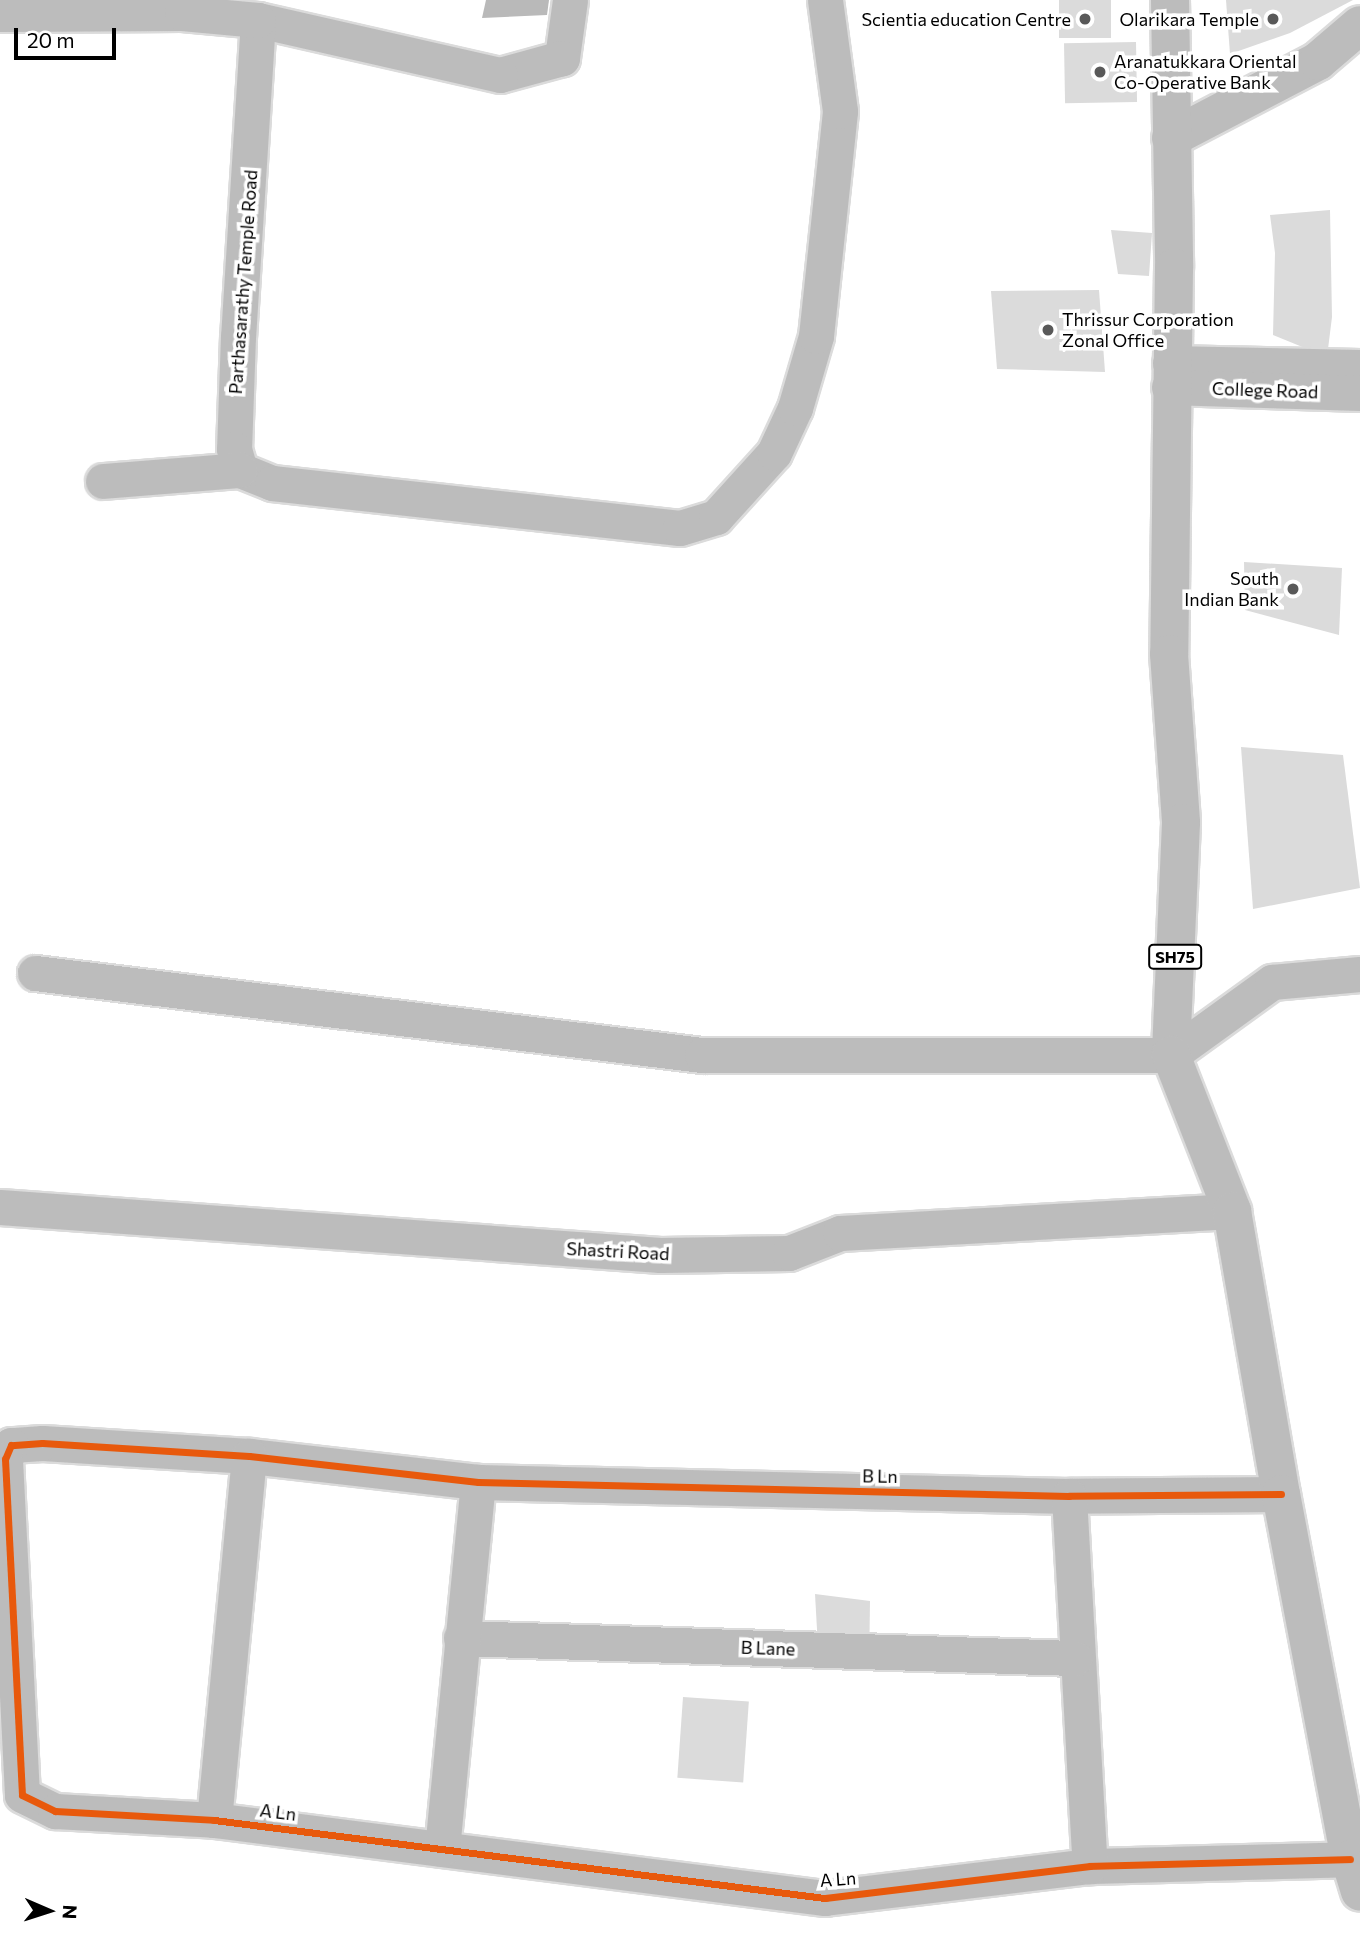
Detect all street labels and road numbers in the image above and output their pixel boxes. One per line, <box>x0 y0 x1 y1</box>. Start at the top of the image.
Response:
street label: Parthasarathy Temple Road <box>224 169 262 395</box>
street label: College Road <box>1212 377 1318 403</box>
road number: SH75 <box>1147 945 1203 970</box>
street label: Shastri Road <box>566 1238 670 1264</box>
street label: B Ln <box>862 1465 898 1487</box>
street label: B Lane <box>740 1636 796 1660</box>
street label: A Ln <box>259 1799 297 1825</box>
street label: A Ln <box>819 1867 857 1891</box>

